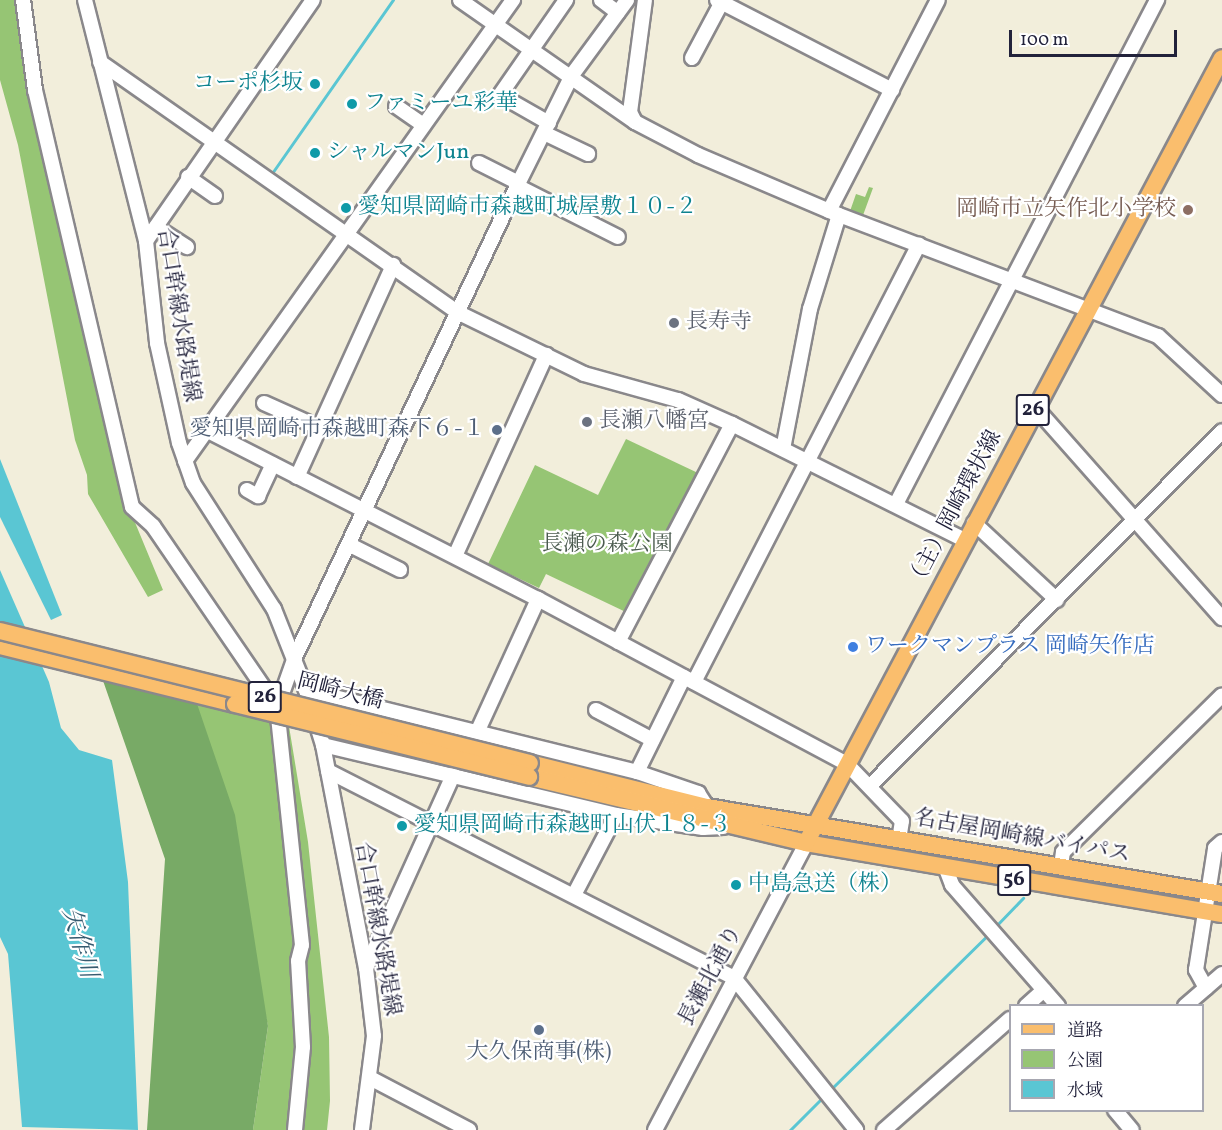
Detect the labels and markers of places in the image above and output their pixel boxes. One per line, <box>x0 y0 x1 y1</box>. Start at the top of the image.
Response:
place label: コーポ杉坂 <box>193 71 303 97</box>
marker: コーポ杉坂 <box>308 77 322 91</box>
place label: ファミーユ彩華 <box>364 91 518 117</box>
marker: ファミーユ彩華 <box>345 97 359 111</box>
place label: シャルマンJun <box>327 140 470 166</box>
marker: シャルマンJun <box>308 146 322 160</box>
place label: 愛知県岡崎市森越町城屋敷１０‐２ <box>358 195 697 221</box>
place label: 岡崎市立矢作北小学校 <box>956 197 1176 223</box>
marker: 愛知県岡崎市森越町城屋敷１０‐２ <box>339 201 353 215</box>
marker: 岡崎市立矢作北小学校 <box>1181 203 1195 217</box>
place label: 長寿寺 <box>686 310 752 336</box>
marker: 長寿寺 <box>667 316 681 330</box>
place label: 長瀬八幡宮 <box>599 409 709 435</box>
marker: 長瀬八幡宮 <box>580 415 594 429</box>
place label: 愛知県岡崎市森越町森下６‐１ <box>190 417 485 443</box>
marker: 愛知県岡崎市森越町森下６‐１ <box>490 423 504 437</box>
place label: ワークマンプラス 岡崎矢作店 <box>865 634 1155 660</box>
marker: ワークマンプラス 岡崎矢作店 <box>846 640 860 654</box>
place label: 愛知県岡崎市森越町山伏１８‐３ <box>414 813 731 839</box>
marker: 愛知県岡崎市森越町山伏１８‐３ <box>395 819 409 833</box>
place label: 中島急送（株） <box>748 872 902 898</box>
marker: 中島急送（株） <box>729 878 743 892</box>
marker: 大久保商事(株) <box>532 1023 546 1037</box>
place label: 大久保商事(株) <box>467 1040 611 1066</box>

